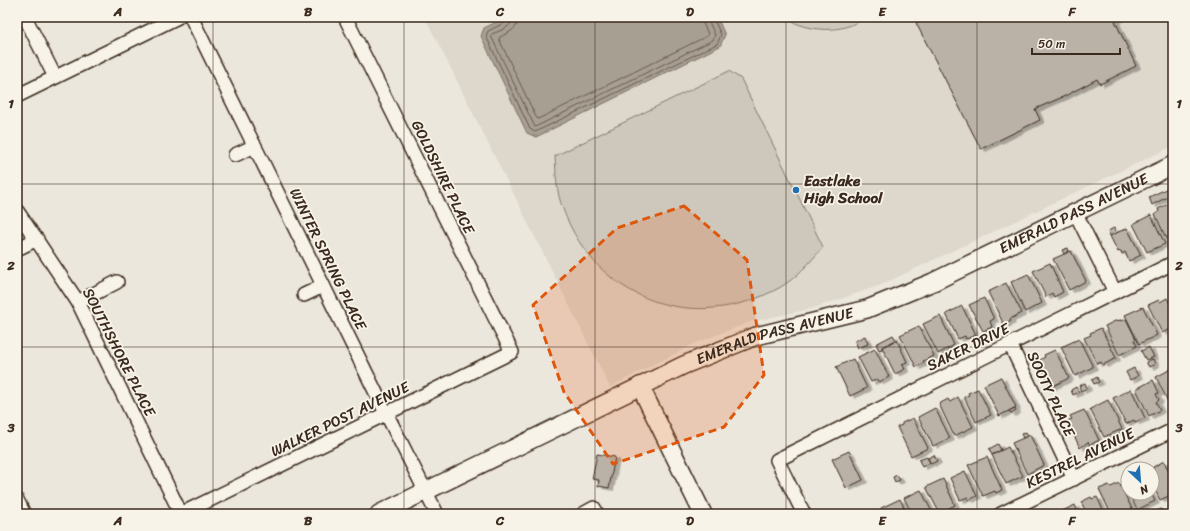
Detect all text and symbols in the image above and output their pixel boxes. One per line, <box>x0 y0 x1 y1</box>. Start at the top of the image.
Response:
text: A <box>113 0 122 23</box>
text: B <box>304 0 313 23</box>
text: C <box>495 0 505 23</box>
text: D <box>686 0 694 23</box>
text: E <box>878 0 887 23</box>
text: F <box>1067 0 1076 23</box>
scale bar <box>1032 30 1120 56</box>
text: 50 m <box>1038 33 1065 55</box>
text: 1 <box>8 92 14 115</box>
text: 1 <box>1176 92 1182 115</box>
street label: GOLDSHIRE PLACE <box>404 116 483 240</box>
street label: EMERALD PASS AVENUE <box>994 165 1154 261</box>
place label: Eastlake High School <box>803 168 883 211</box>
street label: WINTER SPRING PLACE <box>282 183 375 336</box>
marker: Eastlake High School <box>791 185 801 195</box>
text: 2 <box>6 254 15 277</box>
text: 2 <box>1174 254 1183 277</box>
street label: SOUTHSHORE PLACE <box>75 283 163 422</box>
street label: EMERALD PASS AVENUE <box>692 299 858 372</box>
street label: SAKER DRIVE <box>922 315 1015 378</box>
street label: SOOTY PLACE <box>1020 347 1083 443</box>
street label: WALKER POST AVENUE <box>266 373 415 464</box>
text: 3 <box>6 416 15 439</box>
text: 3 <box>1174 416 1183 439</box>
street label: KESTREL AVENUE <box>1021 420 1140 496</box>
north arrow <box>1120 461 1160 501</box>
text: N <box>1136 479 1153 500</box>
text: A <box>113 509 122 531</box>
text: B <box>304 509 313 531</box>
text: C <box>495 509 505 531</box>
text: D <box>686 509 694 531</box>
text: E <box>878 509 887 531</box>
text: F <box>1067 509 1076 531</box>

